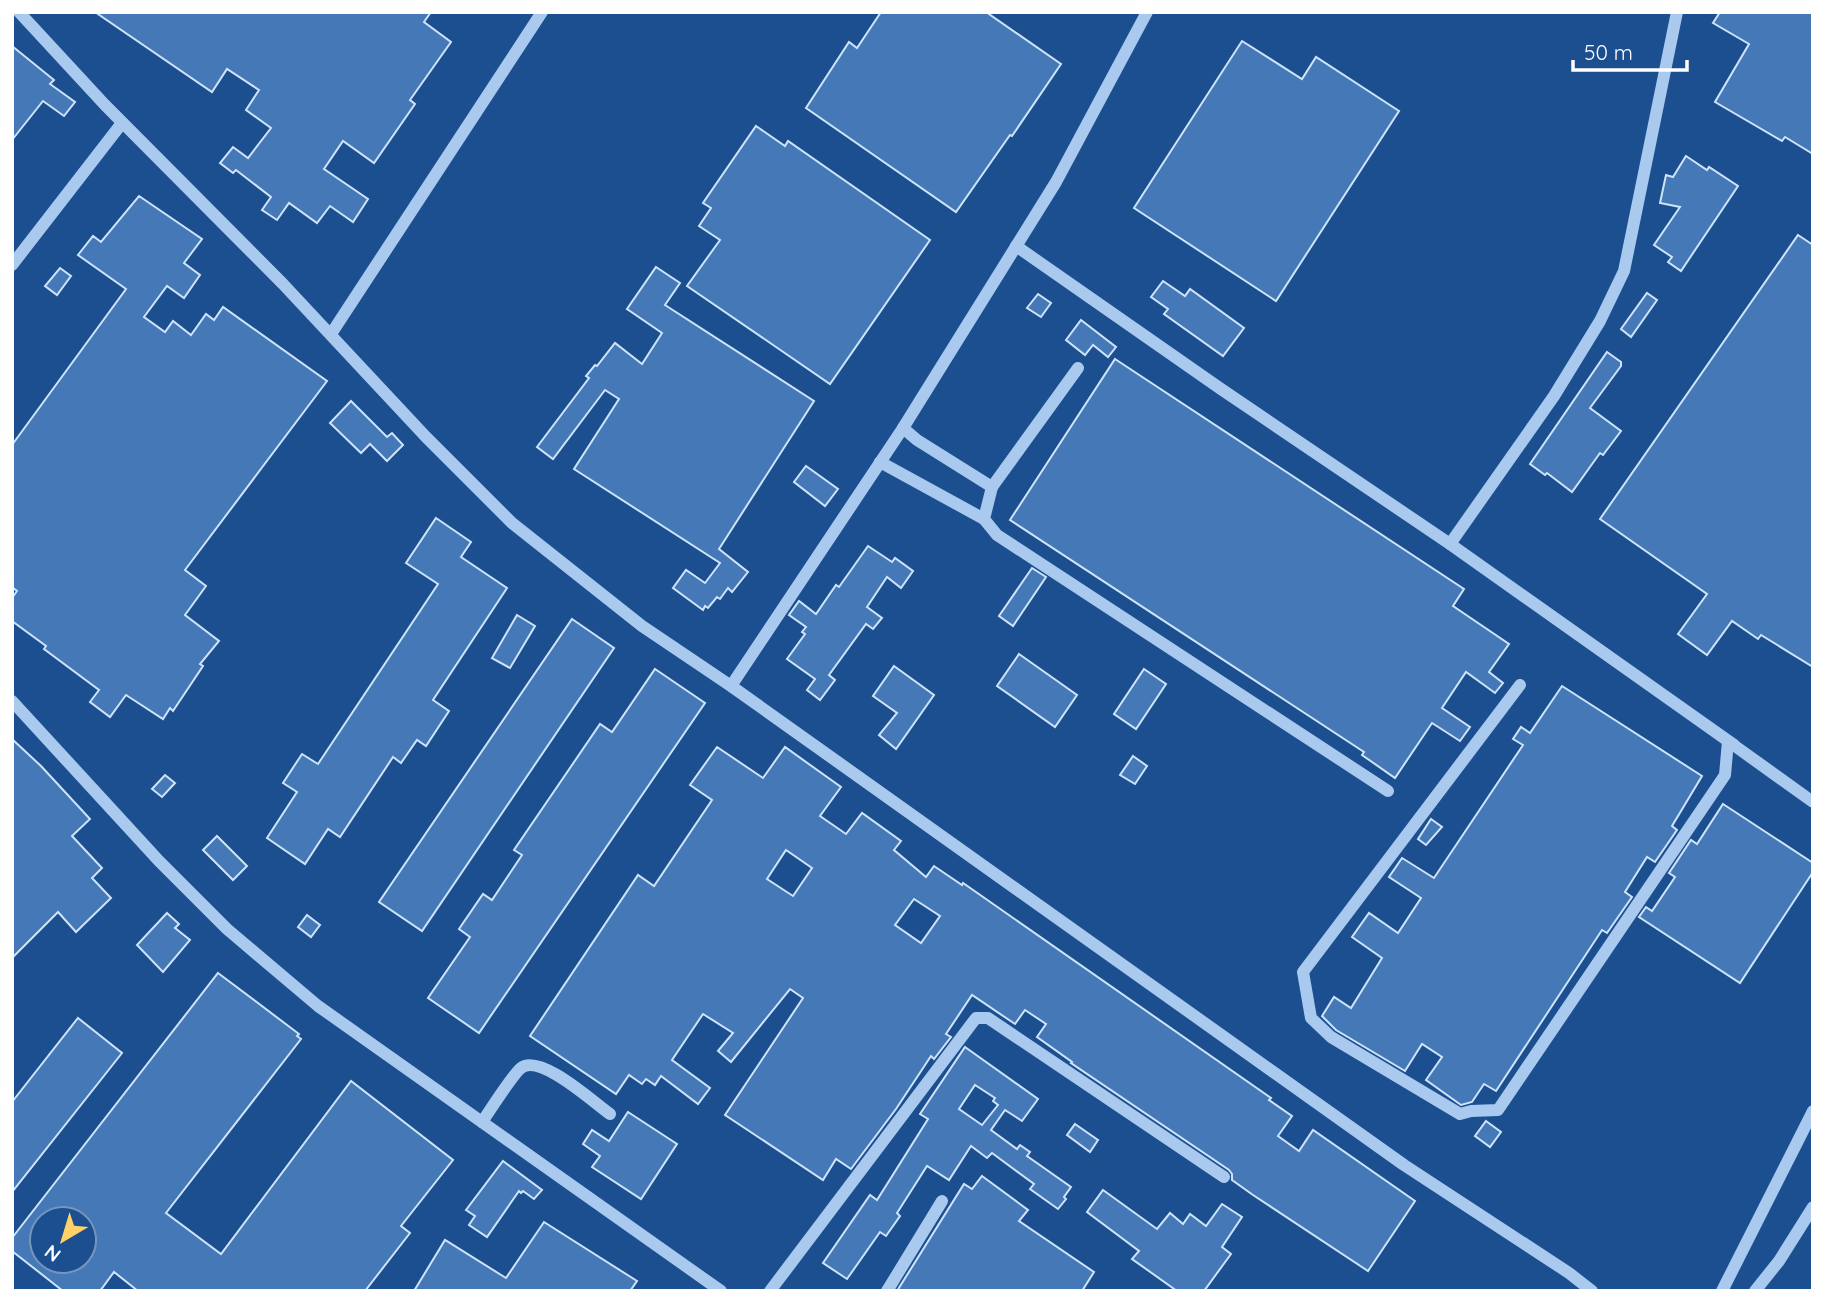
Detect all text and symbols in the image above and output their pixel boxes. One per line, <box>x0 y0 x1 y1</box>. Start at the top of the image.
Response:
scale bar <box>1573 28 1687 72</box>
text: 50 m <box>1584 39 1633 65</box>
north arrow <box>28 1205 98 1275</box>
text: N <box>40 1240 65 1267</box>

